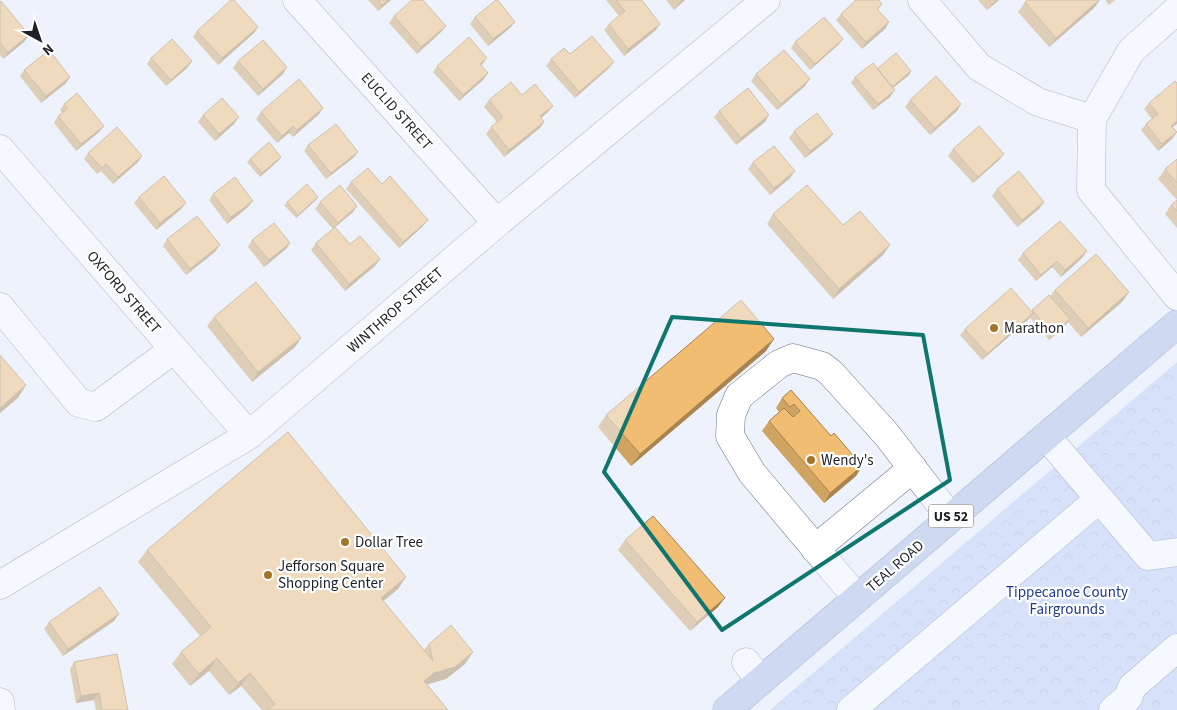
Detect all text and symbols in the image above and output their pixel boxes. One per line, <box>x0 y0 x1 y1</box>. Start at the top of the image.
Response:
north arrow <box>15 15 65 65</box>
text: N <box>38 39 58 60</box>
street label: EUCLID STREET <box>356 68 437 155</box>
street label: OXFORD STREET <box>82 246 166 338</box>
street label: WINTHROP STREET <box>343 263 448 358</box>
place label: Marathon <box>1004 318 1064 339</box>
marker: Marathon <box>988 322 1000 334</box>
place label: Wendy's <box>821 450 874 471</box>
marker: Wendy's <box>805 454 817 466</box>
road number: US 52 <box>928 504 974 528</box>
place label: Dollar Tree <box>355 532 423 553</box>
street label: TEAL ROAD <box>862 535 929 597</box>
marker: Dollar Tree <box>339 536 351 548</box>
place label: Jefforson Square Shopping Center <box>278 556 385 594</box>
marker: Jefforson Square Shopping Center <box>262 569 274 581</box>
park label: Tippecanoe County Fairgrounds <box>1006 582 1128 620</box>

